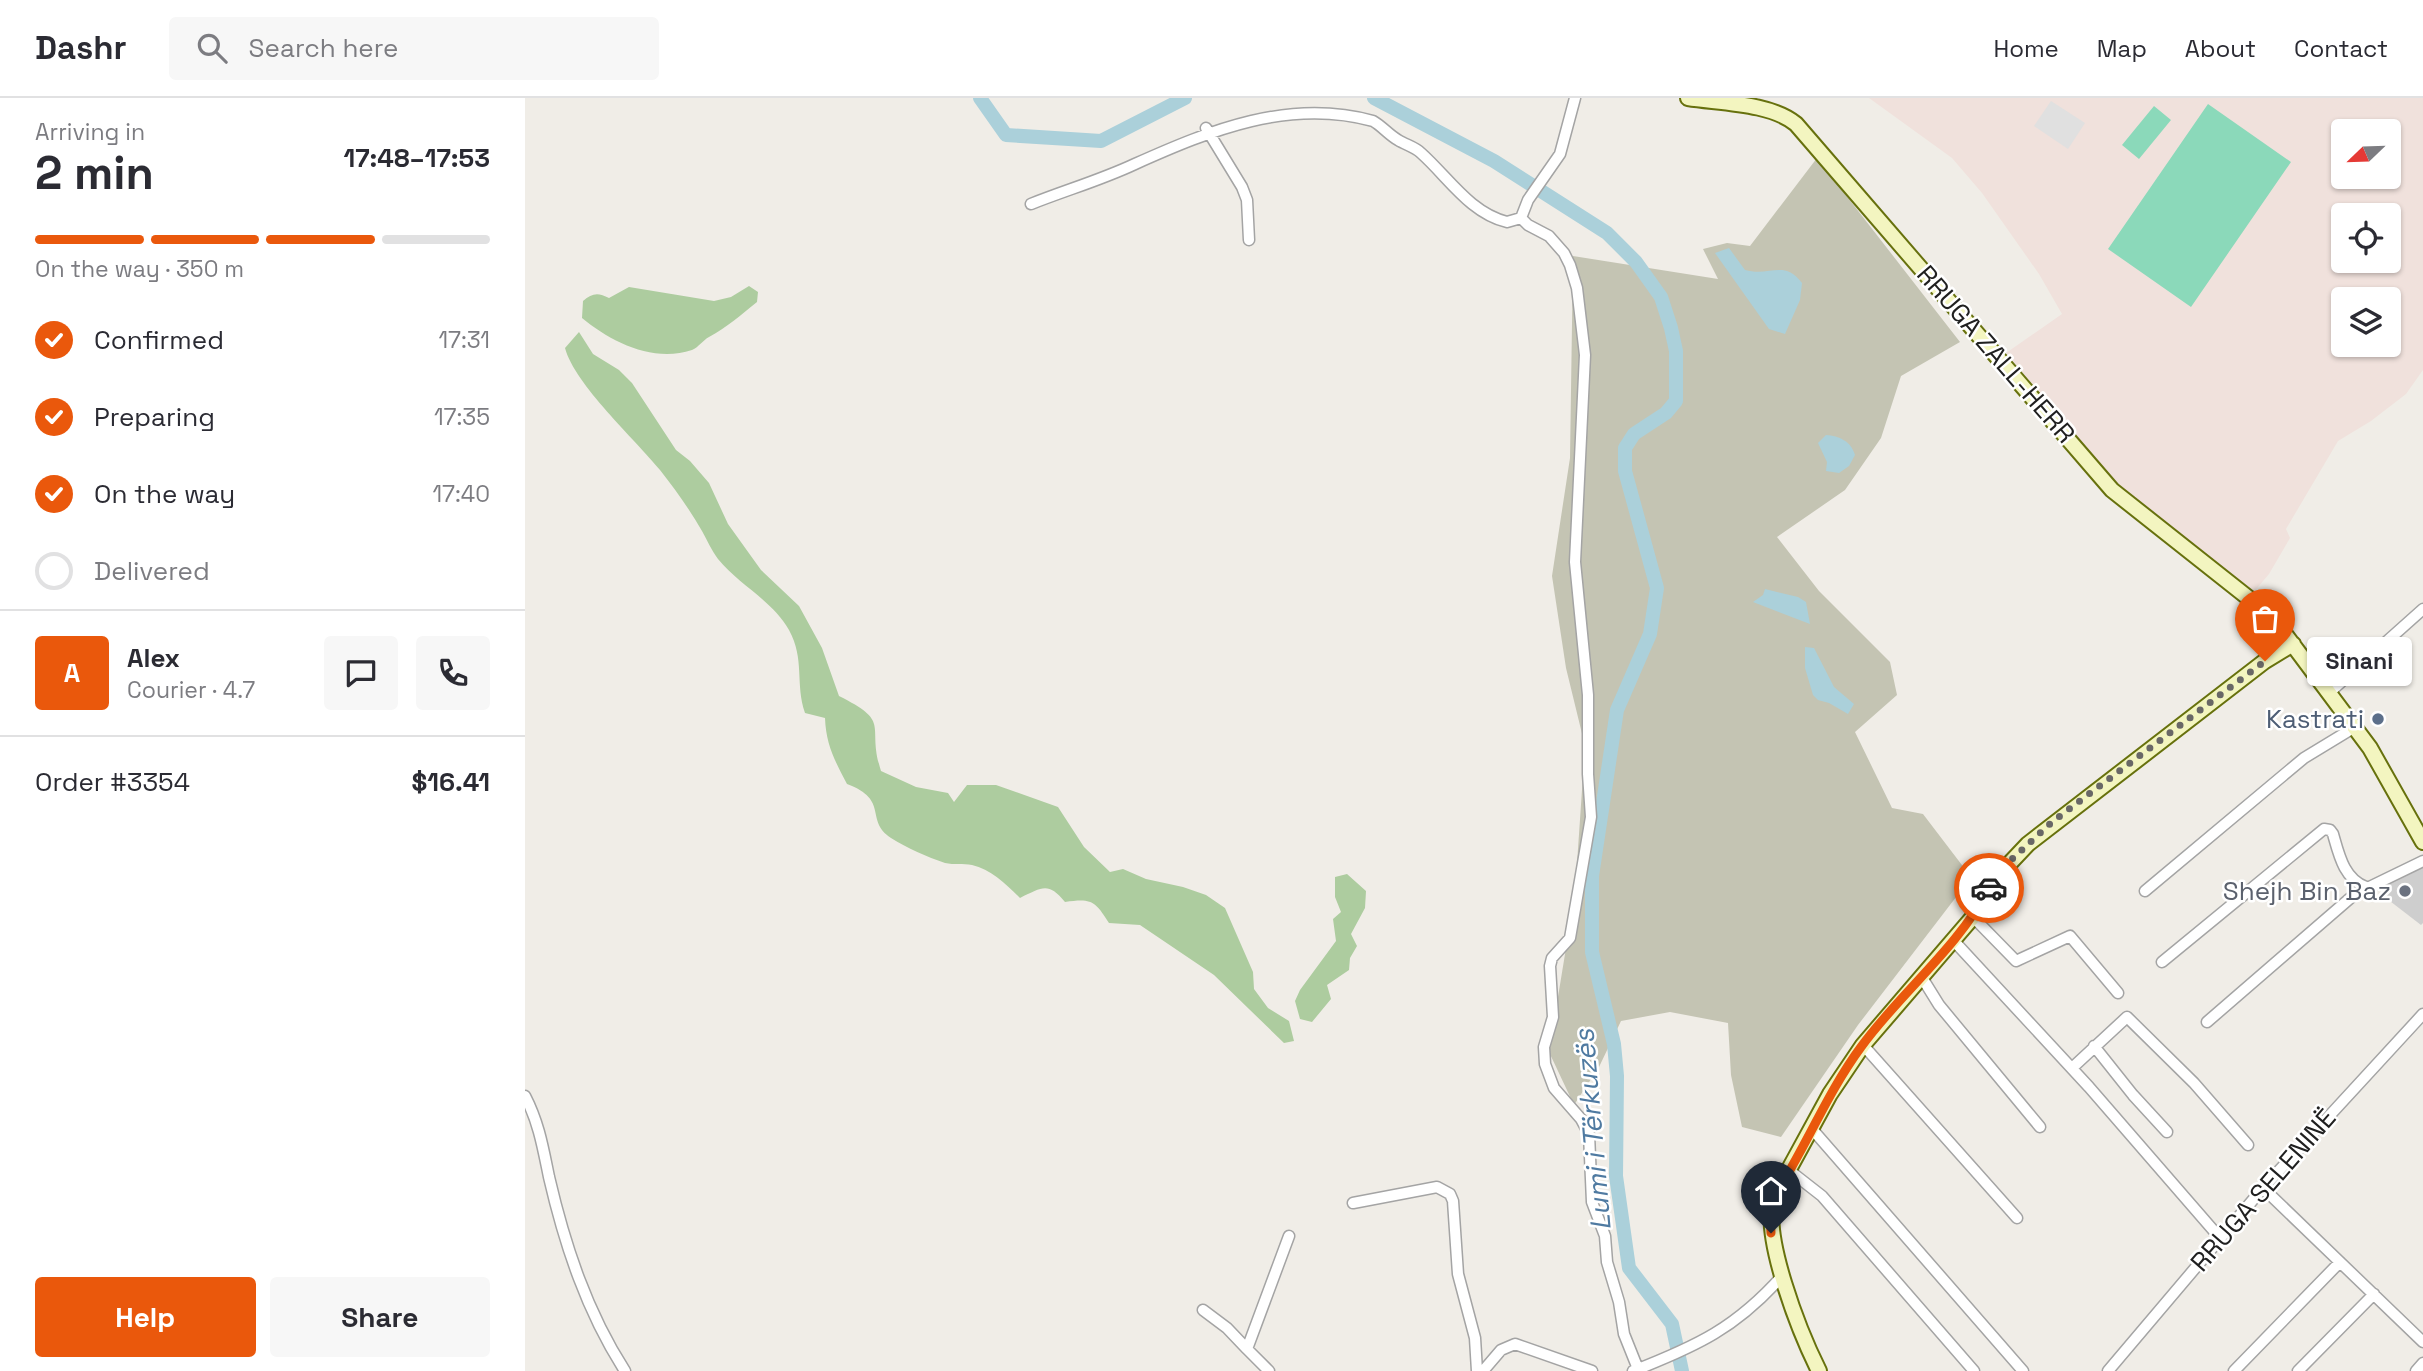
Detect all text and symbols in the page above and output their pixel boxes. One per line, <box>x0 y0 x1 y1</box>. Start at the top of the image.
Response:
search box <box>169 17 659 80</box>
text: Dashr <box>35 27 127 69</box>
icon: search <box>193 29 231 67</box>
text: Search here <box>249 31 398 65</box>
text: Home <box>1993 33 2059 64</box>
text: Map <box>2097 33 2147 64</box>
text: About <box>2185 33 2256 64</box>
text: Contact <box>2294 33 2388 64</box>
text: Arriving in <box>35 117 145 147</box>
north arrow <box>2331 119 2401 189</box>
map controls <box>2331 119 2401 357</box>
text: 17:48–17:53 <box>343 141 490 175</box>
text: 2 min <box>35 144 154 202</box>
button: locate <box>2331 203 2401 273</box>
text: On the way · 350 m <box>35 254 244 284</box>
street label: RRUGA ZALL-HERR <box>1909 258 2083 450</box>
button: layers <box>2331 287 2401 357</box>
icon: check <box>35 321 73 359</box>
text: Confirmed <box>94 323 224 357</box>
text: 17:31 <box>438 325 490 355</box>
icon: check <box>35 398 73 436</box>
text: Preparing <box>94 400 215 434</box>
text: 17:35 <box>434 402 490 432</box>
icon: check <box>35 475 73 513</box>
text: On the way <box>94 477 235 511</box>
text: 17:40 <box>432 479 490 509</box>
text: Delivered <box>94 554 210 588</box>
pin <box>2235 589 2295 661</box>
icon: bag <box>2246 600 2284 638</box>
button: chat <box>324 636 398 710</box>
button: phone <box>416 636 490 710</box>
callout: Sinani <box>2307 636 2412 686</box>
text: Alex <box>127 641 180 675</box>
text: Sinani <box>2326 646 2393 676</box>
text: A <box>64 656 80 690</box>
text: Courier · 4.7 <box>127 675 255 705</box>
place label: Kastrati <box>2266 702 2364 736</box>
marker: Kastrati <box>2370 711 2386 727</box>
text: Order #3354 <box>35 765 190 799</box>
text: $16.41 <box>411 765 490 799</box>
courier <box>1954 853 2024 923</box>
icon: car <box>1970 869 2008 907</box>
place label: Shejh Bin Baz <box>2223 874 2391 908</box>
marker: Shejh Bin Baz <box>2397 883 2413 899</box>
water label: Lumi i Tërkuzës <box>1565 1027 1619 1232</box>
street label: RRUGA SELENINË <box>2183 1102 2343 1278</box>
pin <box>1741 1161 1801 1233</box>
icon: home <box>1752 1172 1790 1210</box>
button: Help <box>35 1277 256 1357</box>
button: Share <box>270 1277 490 1357</box>

